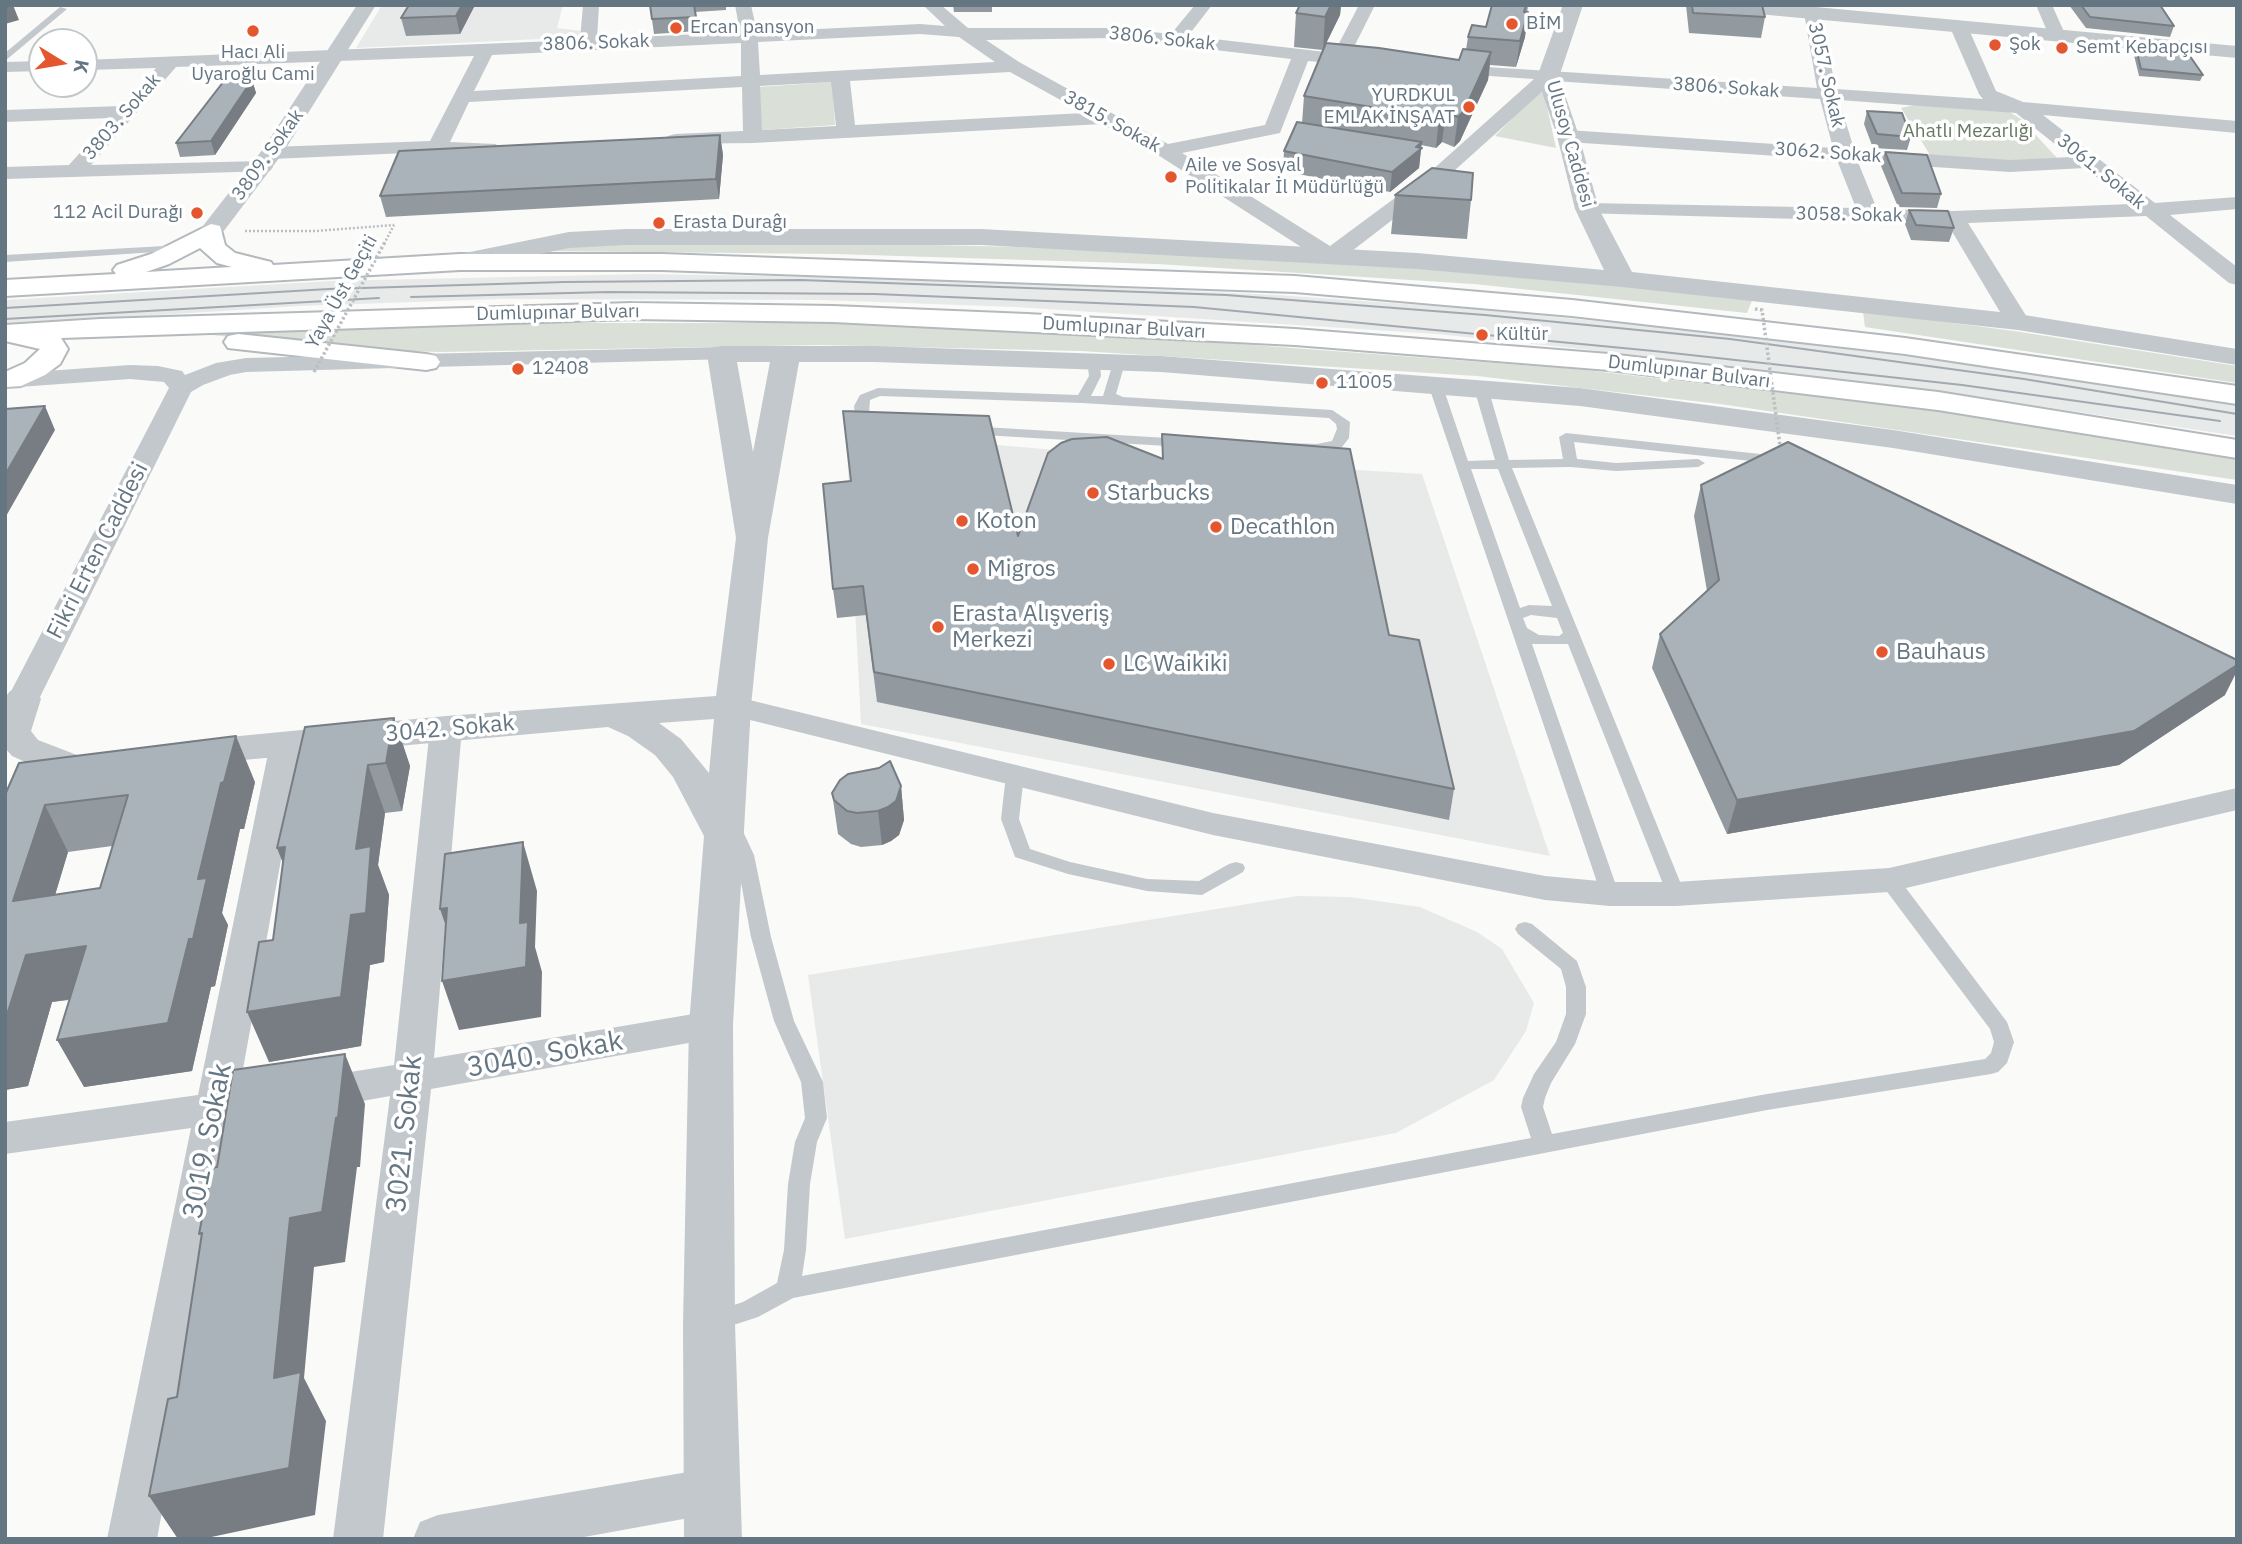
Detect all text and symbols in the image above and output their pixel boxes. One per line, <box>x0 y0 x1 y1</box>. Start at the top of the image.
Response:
place label: BİM <box>1526 13 1561 35</box>
marker: BİM <box>1504 16 1520 32</box>
place label: Ercan pansyon <box>690 17 815 39</box>
marker: Ercan pansyon <box>668 20 684 36</box>
street label: 3057. Sokak <box>1803 20 1849 130</box>
street label: 3806. Sokak <box>1108 22 1216 56</box>
marker: Hacı Ali Uyaroğlu Cami <box>245 23 261 39</box>
north arrow <box>28 28 98 98</box>
street label: 3806. Sokak <box>542 30 650 56</box>
place label: Şok <box>2009 34 2041 56</box>
marker: Şok <box>1987 37 2003 53</box>
place label: Semt Kebapçısı <box>2076 37 2208 59</box>
marker: Semt Kebapçısı <box>2054 40 2070 56</box>
place label: Hacı Ali Uyaroğlu Cami <box>191 42 315 86</box>
text: K <box>69 58 95 75</box>
street label: 3803. Sokak <box>78 69 166 165</box>
street label: 3806. Sokak <box>1672 73 1780 103</box>
street label: Ulusoy Caddesi <box>1541 78 1599 210</box>
place label: YURDKUL EMLAK İNŞAAT <box>1324 85 1455 129</box>
street label: 3815. Sokak <box>1060 86 1164 158</box>
marker: YURDKUL EMLAK İNŞAAT <box>1461 99 1477 115</box>
street label: 3809. Sokak <box>227 105 309 205</box>
park label: Ahatlı Mezarlığı <box>1903 121 2033 143</box>
street label: 3061. Sokak <box>2052 129 2150 215</box>
street label: 3062. Sokak <box>1774 138 1882 168</box>
place label: Aile ve Sosyal Politikalar İl Müdürlüğü <box>1185 155 1384 199</box>
marker: Aile ve Sosyal Politikalar İl Müdürlüğü <box>1163 169 1179 185</box>
place label: 112 Acil Durağı <box>53 202 183 224</box>
street label: 3058. Sokak <box>1795 203 1903 227</box>
marker: 112 Acil Durağı <box>189 205 205 221</box>
place label: Erasta Duraĝı <box>673 212 787 234</box>
marker: Erasta Duraĝı <box>651 215 667 231</box>
street label: Yaya Üst Geçiti <box>301 231 383 353</box>
street label: Dumlupınar Bulvarı <box>476 300 640 326</box>
street label: Dumlupınar Bulvarı <box>1042 312 1206 344</box>
place label: Kültür <box>1496 324 1548 346</box>
marker: Kültür <box>1474 327 1490 343</box>
street label: Dumlupınar Bulvarı <box>1606 351 1772 393</box>
place label: 12408 <box>532 358 589 380</box>
marker: 12408 <box>510 361 526 377</box>
place label: 11005 <box>1336 372 1393 394</box>
marker: 11005 <box>1314 375 1330 391</box>
street label: Fikri Erten Caddesi <box>42 458 154 644</box>
place label: Starbucks <box>1107 479 1210 507</box>
marker: Starbucks <box>1085 485 1101 501</box>
place label: Koton <box>976 507 1037 535</box>
marker: Koton <box>954 513 970 529</box>
place label: Decathlon <box>1230 513 1335 541</box>
marker: Decathlon <box>1208 519 1224 535</box>
place label: Migros <box>987 555 1056 583</box>
marker: Migros <box>965 561 981 577</box>
place label: Erasta Alışveriş Merkezi <box>952 600 1110 654</box>
marker: Erasta Alışveriş Merkezi <box>930 619 946 635</box>
place label: Bauhaus <box>1896 638 1986 666</box>
marker: Bauhaus <box>1874 644 1890 660</box>
place label: LC Waikiki <box>1123 650 1228 678</box>
marker: LC Waikiki <box>1101 656 1117 672</box>
street label: 3042. Sokak <box>384 710 516 748</box>
street label: 3040. Sokak <box>464 1025 626 1085</box>
street label: 3021. Sokak <box>380 1054 430 1214</box>
street label: 3019. Sokak <box>176 1060 240 1222</box>

